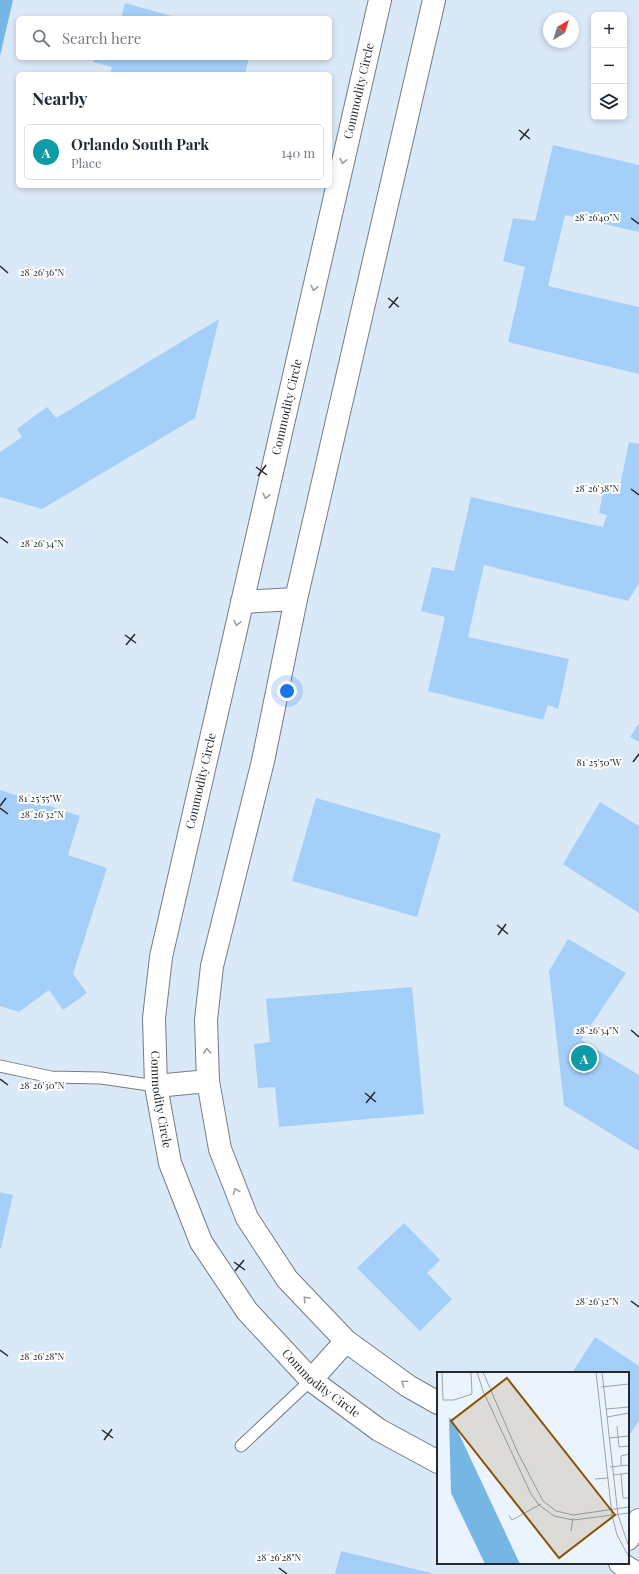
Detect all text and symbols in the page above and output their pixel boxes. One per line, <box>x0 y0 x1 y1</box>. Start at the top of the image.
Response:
north arrow <box>543 12 579 48</box>
map controls <box>591 12 627 120</box>
button: + <box>591 12 627 48</box>
search box <box>16 16 332 60</box>
icon: search <box>30 27 52 49</box>
text: Search here <box>62 28 141 48</box>
street label: Commodity Circle <box>339 41 377 140</box>
button: − <box>591 48 627 84</box>
button: layers <box>591 84 627 120</box>
text: Nearby <box>32 87 87 109</box>
text: Orlando South Park <box>71 134 209 154</box>
text: A <box>42 144 50 161</box>
text: 140 m <box>281 144 315 161</box>
text: Place <box>71 154 102 171</box>
one-way arrow <box>340 158 348 164</box>
text: 28°26'40"N <box>575 210 619 224</box>
text: 28°26'36"N <box>20 265 64 279</box>
one-way arrow <box>311 284 319 291</box>
street label: Commodity Circle <box>267 357 305 456</box>
text: 28°26'38"N <box>575 481 619 495</box>
one-way arrow <box>263 493 271 499</box>
text: 28°26'34"N <box>20 536 64 550</box>
one-way arrow <box>234 620 242 626</box>
your location <box>277 681 297 701</box>
street label: Commodity Circle <box>181 731 219 830</box>
text: 81°25'50"W <box>577 755 622 769</box>
text: 81°25'55"W <box>18 791 62 805</box>
text: 28°26'32"N <box>20 807 64 821</box>
text: 28°26'34"N <box>575 1023 619 1037</box>
pin: A <box>571 1043 597 1073</box>
one-way arrow <box>203 1048 211 1054</box>
street label: Commodity Circle <box>148 1050 176 1149</box>
text: 28°26'30"N <box>19 1078 65 1092</box>
one-way arrow <box>233 1187 241 1194</box>
text: 28°26'32"N <box>575 1294 619 1308</box>
one-way arrow <box>303 1296 311 1304</box>
street label: Commodity Circle <box>279 1345 364 1421</box>
text: 28°26'28"N <box>20 1349 64 1363</box>
inset map <box>437 1372 629 1564</box>
one-way arrow <box>401 1380 408 1388</box>
text: 28°26'28"N <box>257 1550 301 1564</box>

